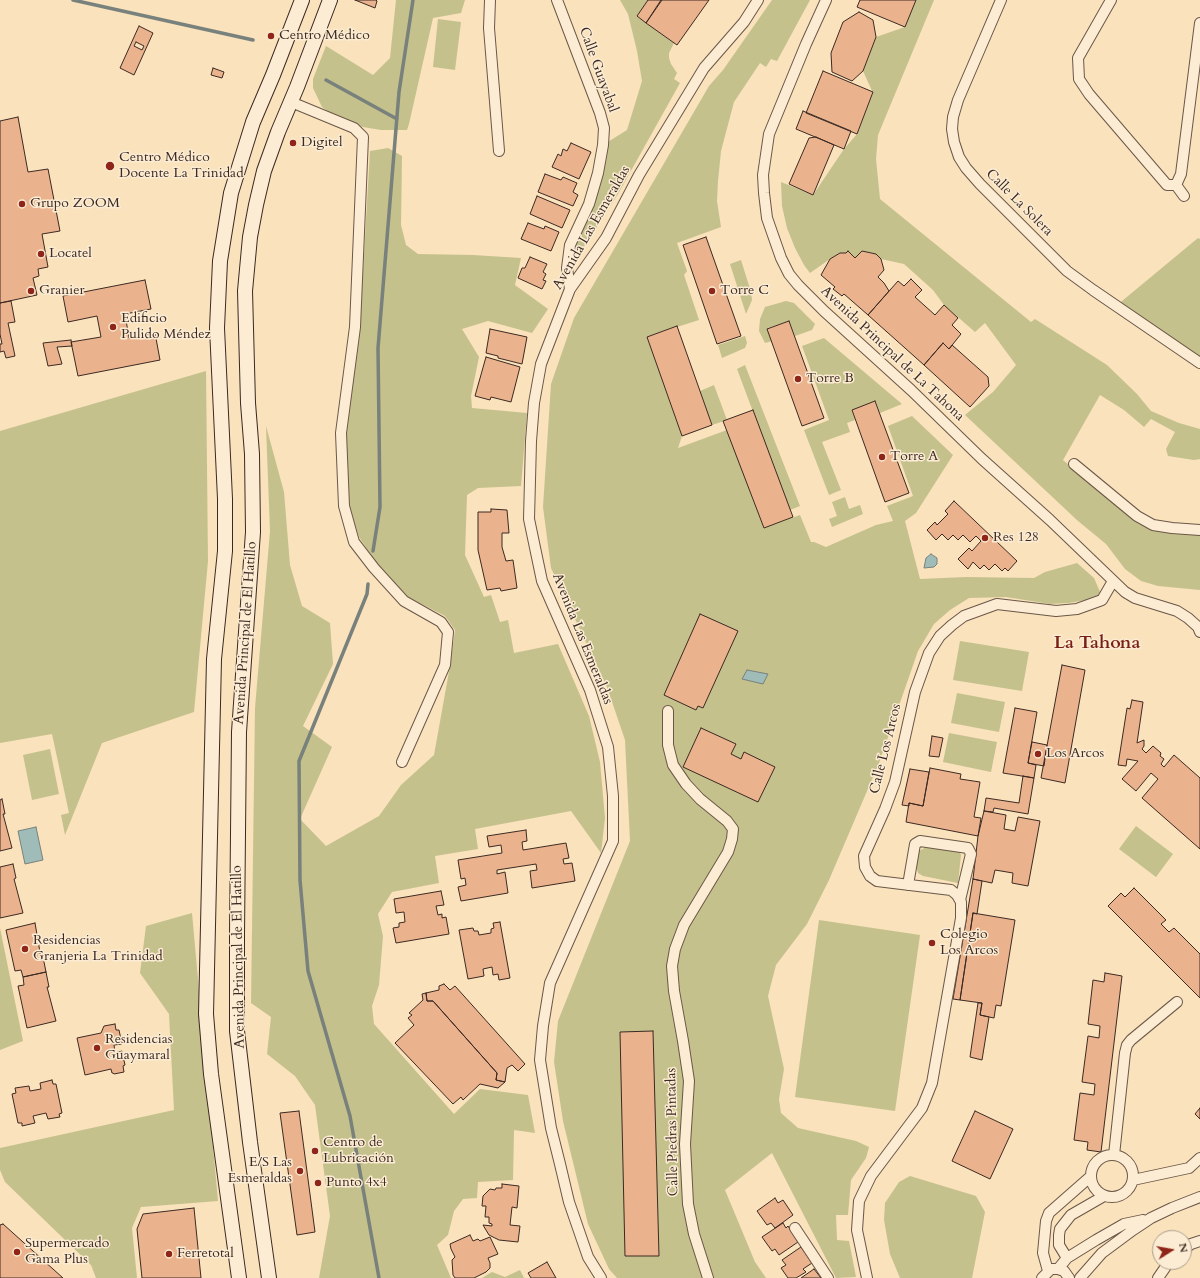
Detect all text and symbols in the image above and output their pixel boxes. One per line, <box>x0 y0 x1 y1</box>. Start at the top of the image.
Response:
street label: Calle Guayabal <box>575 25 621 115</box>
place label: Centro Médico <box>279 28 370 44</box>
marker: Centro Médico <box>266 31 276 41</box>
place label: Digitel <box>301 135 342 151</box>
marker: Digitel <box>288 138 298 148</box>
place label: Centro Médico Docente La Trinidad <box>119 150 244 182</box>
marker: Centro Médico Docente La Trinidad <box>104 160 116 172</box>
street label: Avenida Las Esmeraldas <box>550 163 634 293</box>
street label: Calle La Solera <box>982 166 1056 240</box>
place label: Grupo ZOOM <box>30 196 120 212</box>
marker: Grupo ZOOM <box>17 199 27 209</box>
place label: Locatel <box>49 246 92 262</box>
marker: Locatel <box>36 249 46 259</box>
place label: Granier <box>39 283 85 299</box>
place label: Torre C <box>720 283 769 299</box>
street label: Avenida Principal de La Tahona <box>817 283 967 425</box>
marker: Granier <box>26 286 36 296</box>
marker: Torre C <box>707 286 717 296</box>
place label: Edificio Pulido Méndez <box>121 311 211 344</box>
marker: Edificio Pulido Méndez <box>108 322 118 332</box>
place label: Torre B <box>806 371 854 387</box>
marker: Torre B <box>793 374 803 384</box>
place label: Torre A <box>890 449 938 465</box>
marker: Torre A <box>877 452 887 462</box>
place label: Res 128 <box>993 530 1039 546</box>
marker: Res 128 <box>980 533 990 543</box>
street label: Avenida Principal de El Hatillo <box>231 541 261 725</box>
street label: Avenida Las Esmeraldas <box>548 571 616 707</box>
district label: La Tahona <box>1054 633 1140 655</box>
street label: Calle Los Arcos <box>867 702 905 796</box>
place label: Los Arcos <box>1046 746 1104 762</box>
marker: Los Arcos <box>1033 749 1043 759</box>
street label: Avenida Principal de El Hatillo <box>229 865 249 1049</box>
place label: Colegio Los Arcos <box>940 927 998 960</box>
place label: Residencias Granjeria La Trinidad <box>33 933 163 966</box>
marker: Colegio Los Arcos <box>927 938 937 948</box>
marker: Residencias Granjeria La Trinidad <box>20 944 30 954</box>
place label: Residencias Guaymaral <box>105 1032 172 1064</box>
marker: Residencias Guaymaral <box>92 1043 102 1053</box>
street label: Calle Piedras Pintadas <box>663 1068 683 1196</box>
place label: Centro de Lubricación <box>323 1135 394 1168</box>
marker: Centro de Lubricación <box>310 1146 320 1156</box>
place label: E/S Las Esmeraldas <box>228 1155 292 1188</box>
marker: E/S Las Esmeraldas <box>295 1166 305 1176</box>
place label: Punto 4x4 <box>326 1175 387 1191</box>
marker: Punto 4x4 <box>313 1178 323 1188</box>
north arrow <box>1152 1230 1192 1270</box>
place label: Supermercado Gama Plus <box>25 1236 109 1268</box>
text: N <box>1175 1242 1192 1254</box>
place label: Ferretotal <box>177 1246 234 1262</box>
marker: Supermercado Gama Plus <box>12 1247 22 1257</box>
marker: Ferretotal <box>164 1249 174 1259</box>

